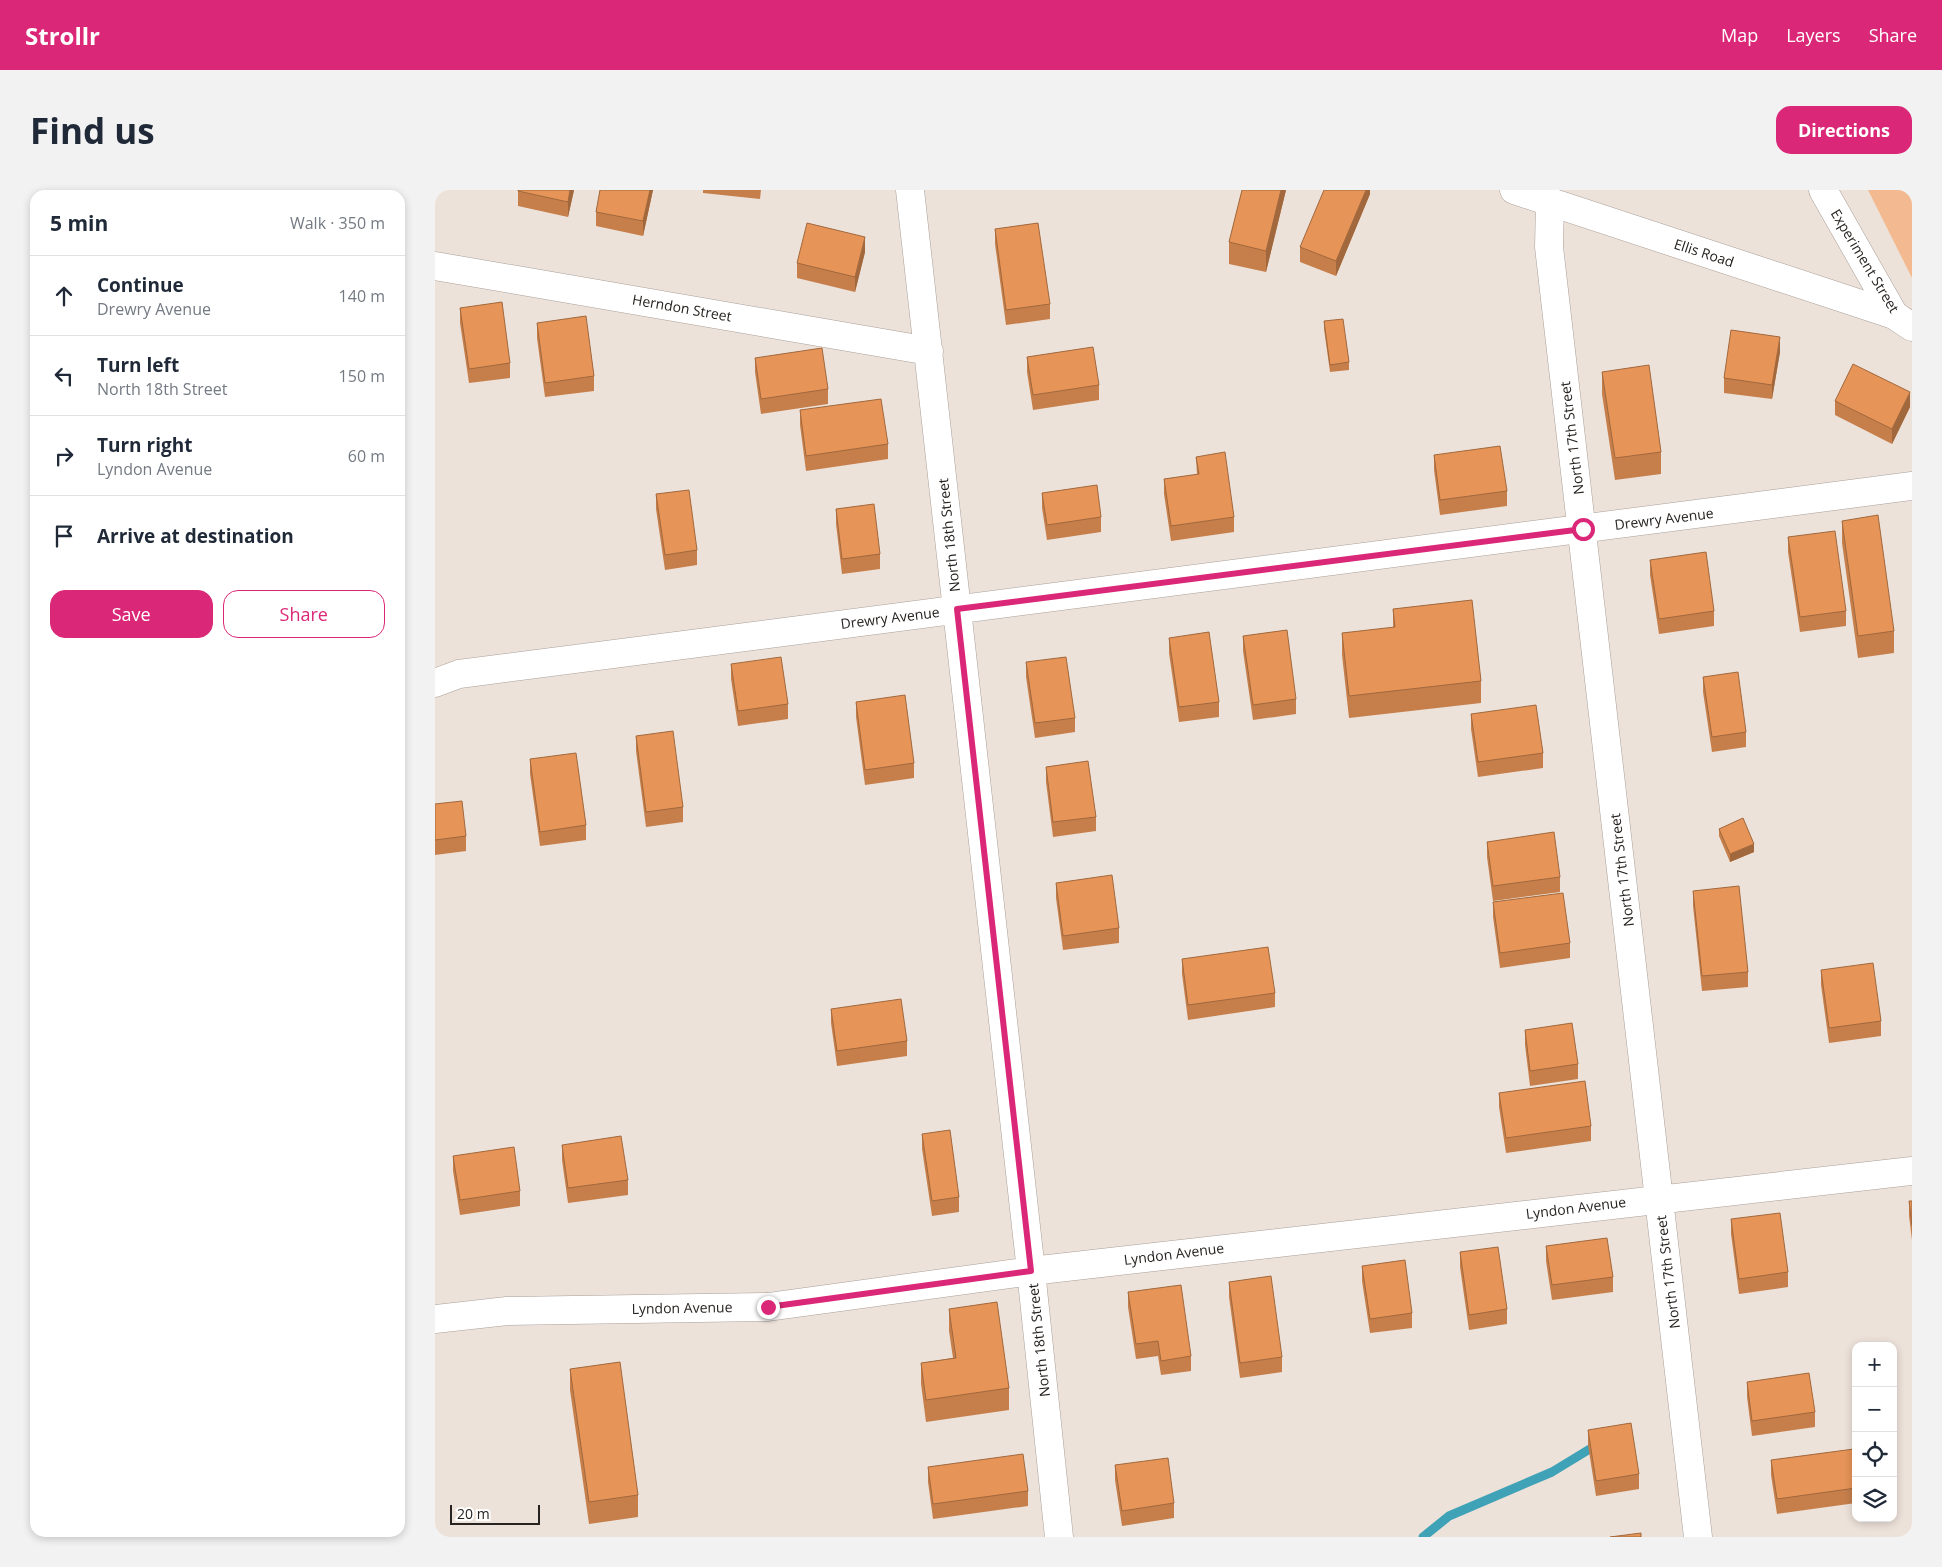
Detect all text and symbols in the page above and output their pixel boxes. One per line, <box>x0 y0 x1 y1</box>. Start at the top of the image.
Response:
text: Strollr <box>25 19 100 52</box>
text: Map <box>1721 23 1758 47</box>
text: Layers <box>1786 23 1841 47</box>
text: Share <box>1869 23 1917 47</box>
button: Directions <box>1776 106 1912 154</box>
text: Find us <box>30 107 155 154</box>
street label: Experiment Street <box>1827 205 1904 316</box>
text: 5 min <box>50 209 108 237</box>
text: Walk · 350 m <box>290 212 385 234</box>
street label: Ellis Road <box>1672 234 1737 271</box>
text: Continue <box>97 272 184 298</box>
icon: ahead <box>50 282 78 310</box>
text: 140 m <box>339 285 385 307</box>
street label: Herndon Street <box>631 289 733 326</box>
text: Drewry Avenue <box>97 298 211 320</box>
text: Turn left <box>97 352 179 378</box>
icon: left <box>50 362 78 390</box>
text: 150 m <box>339 365 385 387</box>
text: North 18th Street <box>97 378 228 400</box>
street label: North 17th Street <box>1555 380 1588 496</box>
text: Turn right <box>97 432 192 458</box>
icon: right <box>50 442 78 470</box>
text: 60 m <box>348 445 385 467</box>
text: Lyndon Avenue <box>97 458 212 480</box>
street label: North 18th Street <box>933 477 964 593</box>
street label: Drewry Avenue <box>1613 503 1715 534</box>
route start <box>1572 518 1595 541</box>
icon: arrive <box>50 522 78 550</box>
text: Arrive at destination <box>97 523 294 549</box>
button: Save <box>50 590 213 638</box>
button: Share <box>223 590 385 638</box>
street label: Drewry Avenue <box>839 602 941 633</box>
street label: North 17th Street <box>1605 812 1638 928</box>
street label: Lyndon Avenue <box>1525 1192 1627 1223</box>
street label: North 17th Street <box>1651 1214 1684 1330</box>
street label: Lyndon Avenue <box>1123 1238 1225 1269</box>
street label: North 18th Street <box>1023 1282 1054 1398</box>
route end <box>757 1296 780 1319</box>
street label: Lyndon Avenue <box>631 1297 733 1318</box>
map controls <box>1852 1342 1897 1522</box>
button: + <box>1852 1342 1897 1387</box>
button: − <box>1852 1387 1897 1432</box>
button: locate <box>1852 1432 1897 1477</box>
button: layers <box>1852 1477 1897 1522</box>
scale bar <box>450 1502 540 1525</box>
text: 20 m <box>457 1504 490 1523</box>

